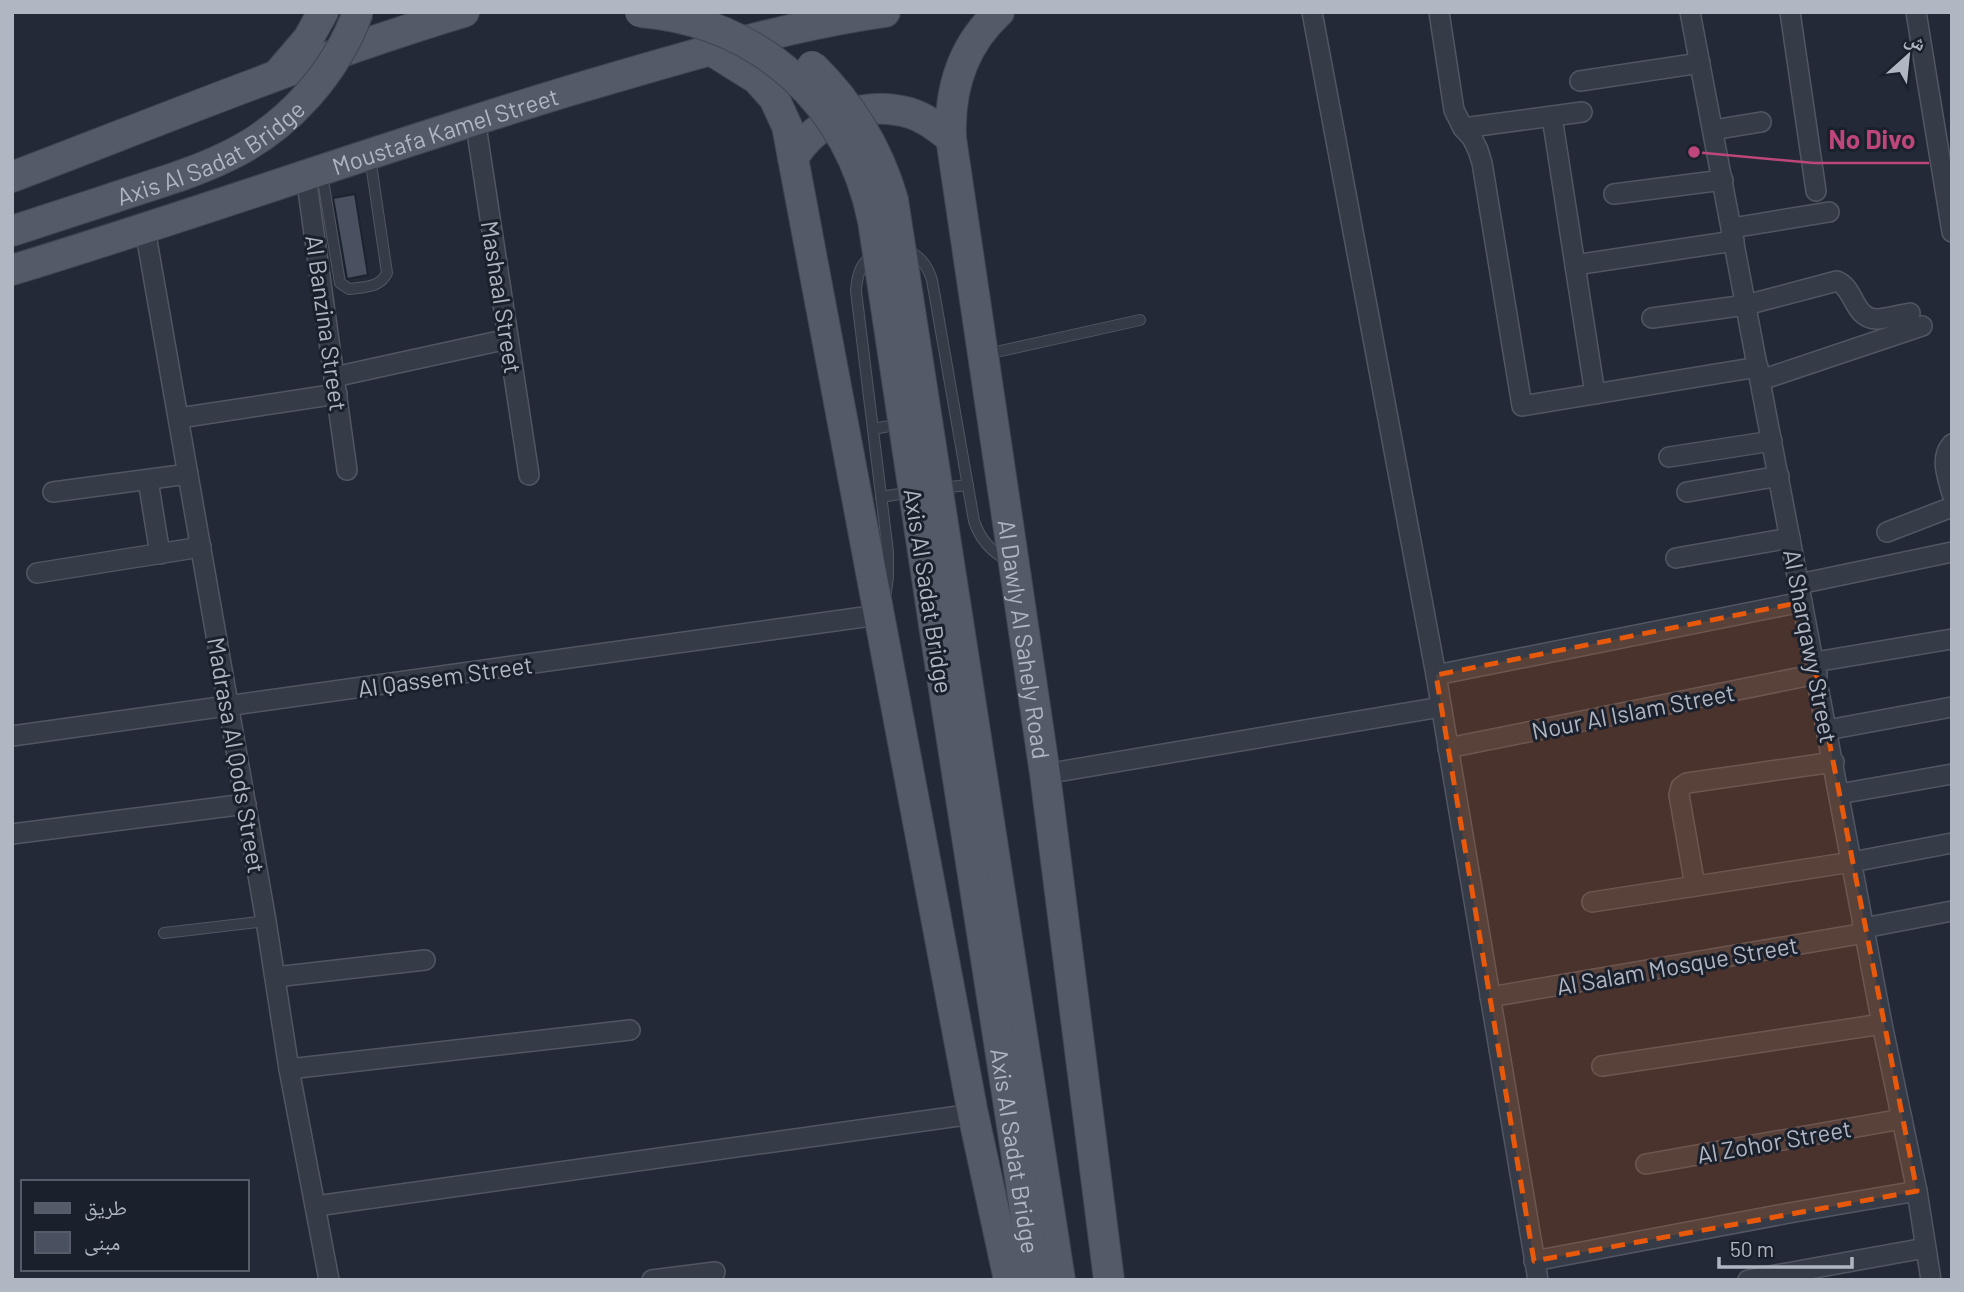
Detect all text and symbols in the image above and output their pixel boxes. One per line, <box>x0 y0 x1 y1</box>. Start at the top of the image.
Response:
north arrow <box>1873 21 1943 91</box>
text: ش <box>1901 26 1930 56</box>
street label: Moustafa Kamel Street <box>328 81 562 180</box>
street label: Axis Al Sadat Bridge <box>112 94 310 210</box>
callout: No Divo <box>1814 116 1929 163</box>
text: No Divo <box>1829 123 1915 154</box>
street label: Mashaal Street <box>476 219 528 375</box>
street label: Al Banzina Street <box>300 233 354 413</box>
street label: Axis Al Sadat Bridge <box>898 486 960 696</box>
street label: Al Dawly Al Sahely Road <box>993 517 1057 761</box>
street label: Al Sharqawy Street <box>1778 547 1844 745</box>
street label: Madrasa Al Qods Street <box>202 635 272 875</box>
street label: Al Qassem Street <box>356 649 534 703</box>
street label: Nour Al Islam Street <box>1529 677 1737 745</box>
street label: Al Salam Mosque Street <box>1554 929 1800 1001</box>
street label: Axis Al Sadat Bridge <box>986 1046 1046 1255</box>
street label: Al Zohor Street <box>1695 1113 1853 1169</box>
legend <box>21 1180 248 1271</box>
text: طريق <box>84 1194 127 1221</box>
scale bar <box>1719 1226 1852 1270</box>
text: مبنى <box>84 1229 120 1256</box>
text: 50 m <box>1730 1236 1774 1261</box>

